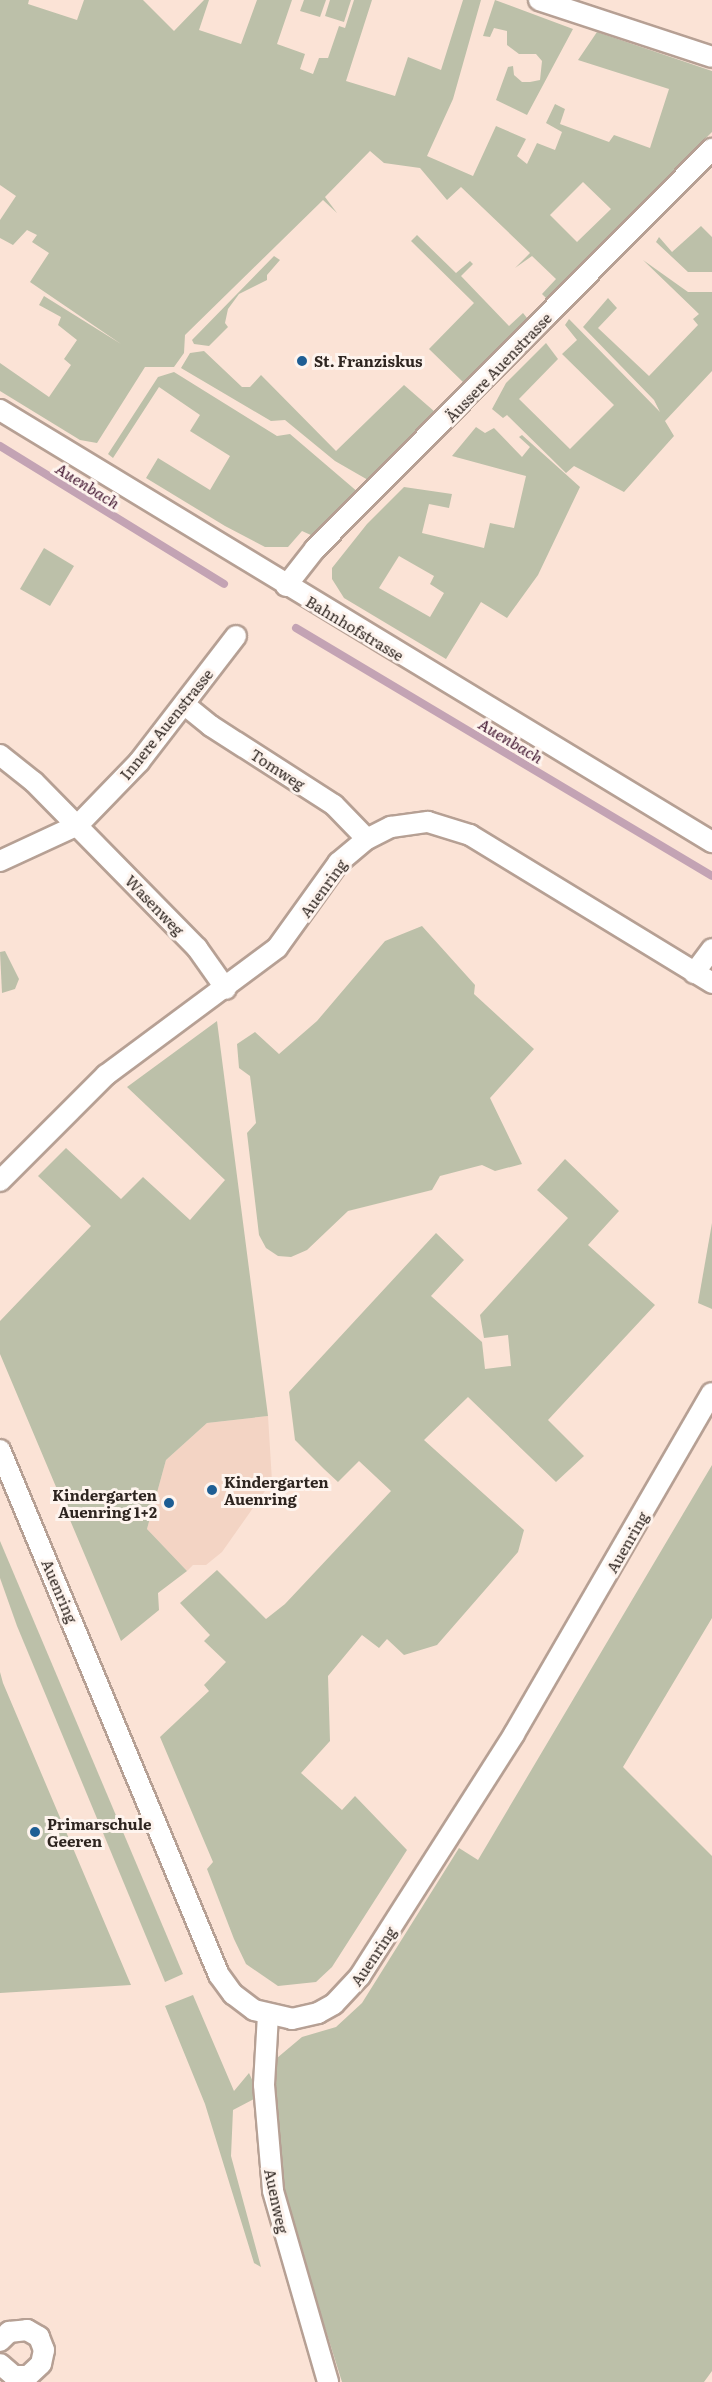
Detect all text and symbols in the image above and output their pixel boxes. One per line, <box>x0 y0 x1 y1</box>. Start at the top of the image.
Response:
street label: Äussere Auenstrasse <box>441 309 555 425</box>
place label: St. Franziskus <box>314 352 423 370</box>
marker: St. Franziskus <box>295 354 309 368</box>
water label: Auenbach <box>52 458 124 512</box>
street label: Bahnhofstrasse <box>303 592 407 664</box>
street label: Innere Auenstrasse <box>116 665 216 783</box>
water label: Auenbach <box>475 713 547 767</box>
street label: Tomweg <box>247 745 309 793</box>
street label: Auenring <box>296 855 350 921</box>
street label: Wasenweg <box>122 871 188 939</box>
place label: Kindergarten Auenring <box>224 1472 329 1507</box>
marker: Kindergarten Auenring <box>205 1483 219 1497</box>
place label: Kindergarten Auenring 1+2 <box>52 1485 157 1520</box>
marker: Kindergarten Auenring 1+2 <box>162 1496 176 1510</box>
street label: Auenring <box>602 1508 652 1576</box>
street label: Auenring <box>38 1556 82 1626</box>
place label: Primarschule Geeren <box>47 1814 152 1849</box>
marker: Primarschule Geeren <box>28 1825 42 1839</box>
street label: Auenring <box>347 1923 399 1989</box>
street label: Auenweg <box>261 2167 293 2235</box>

